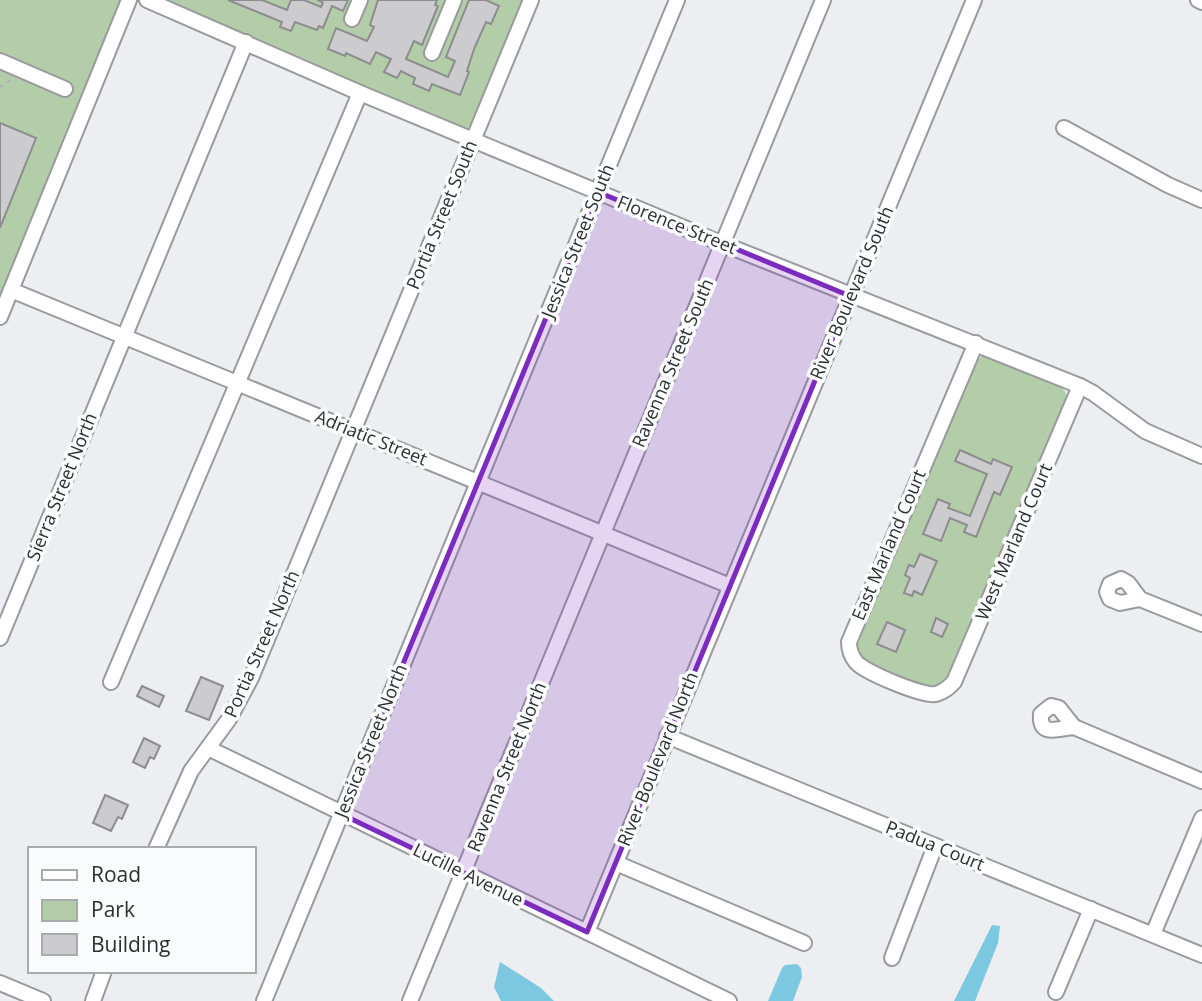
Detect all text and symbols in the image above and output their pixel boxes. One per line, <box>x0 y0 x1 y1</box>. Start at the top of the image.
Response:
street label: Portia Street South <box>400 137 482 293</box>
street label: Jessica Street South <box>534 160 619 323</box>
street label: Florence Street <box>614 189 741 259</box>
street label: River Boulevard South <box>804 202 898 383</box>
street label: Ravenna Street South <box>626 275 719 451</box>
street label: Adriatic Street <box>312 404 431 470</box>
street label: Sierra Street North <box>20 409 102 564</box>
street label: West Marland Court <box>969 460 1057 624</box>
street label: East Marland Court <box>845 466 931 624</box>
street label: Portia Street North <box>218 566 304 721</box>
street label: Jessica Street North <box>327 660 412 823</box>
street label: River Boulevard North <box>611 668 703 849</box>
street label: Ravenna Street North <box>461 678 551 855</box>
street label: Padua Court <box>882 814 988 876</box>
street label: Lucille Avenue <box>409 837 528 911</box>
legend <box>28 847 256 973</box>
text: Road <box>91 860 141 888</box>
text: Park <box>91 895 135 923</box>
text: Building <box>91 930 170 958</box>

